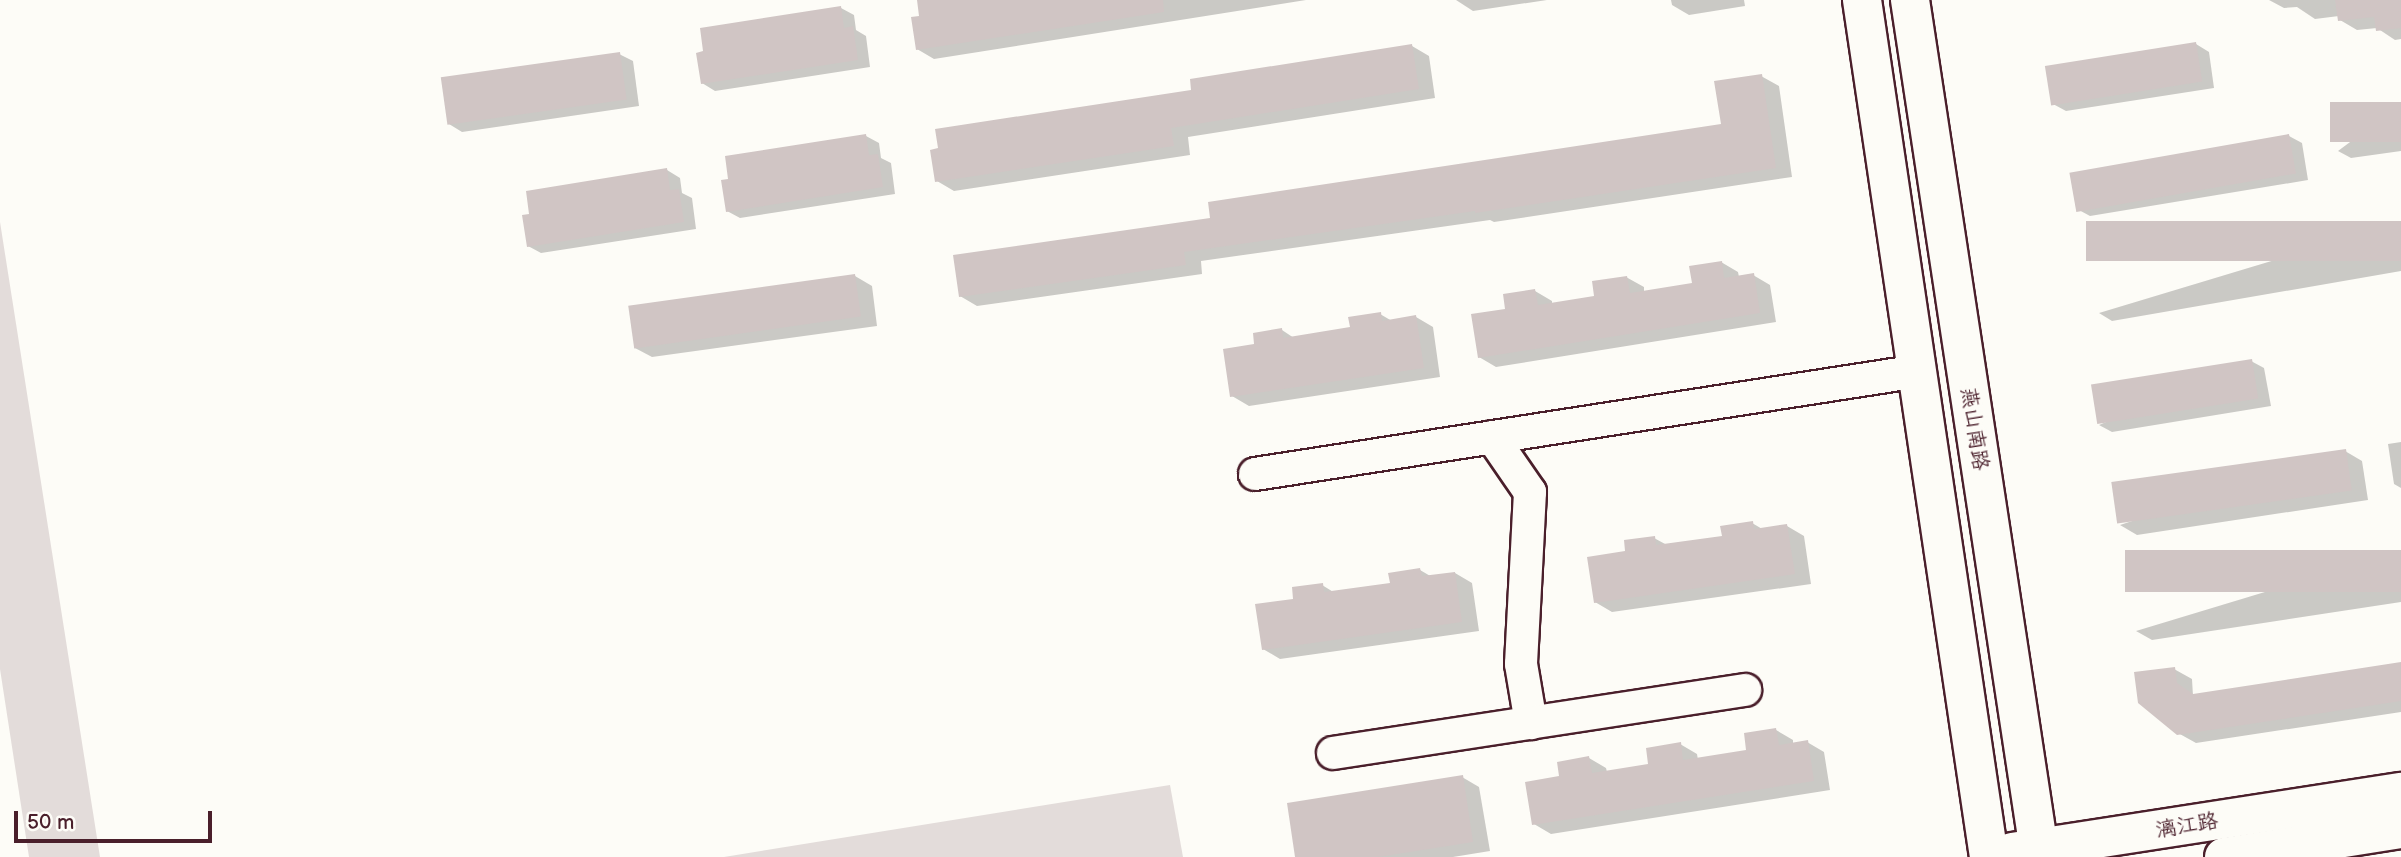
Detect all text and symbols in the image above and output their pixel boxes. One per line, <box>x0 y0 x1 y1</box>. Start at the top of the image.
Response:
street label: 燕山南路 <box>1955 386 1993 472</box>
scale bar <box>18 798 215 842</box>
street label: 漓江路 <box>2154 809 2220 843</box>
text: 50 m <box>27 810 74 835</box>

